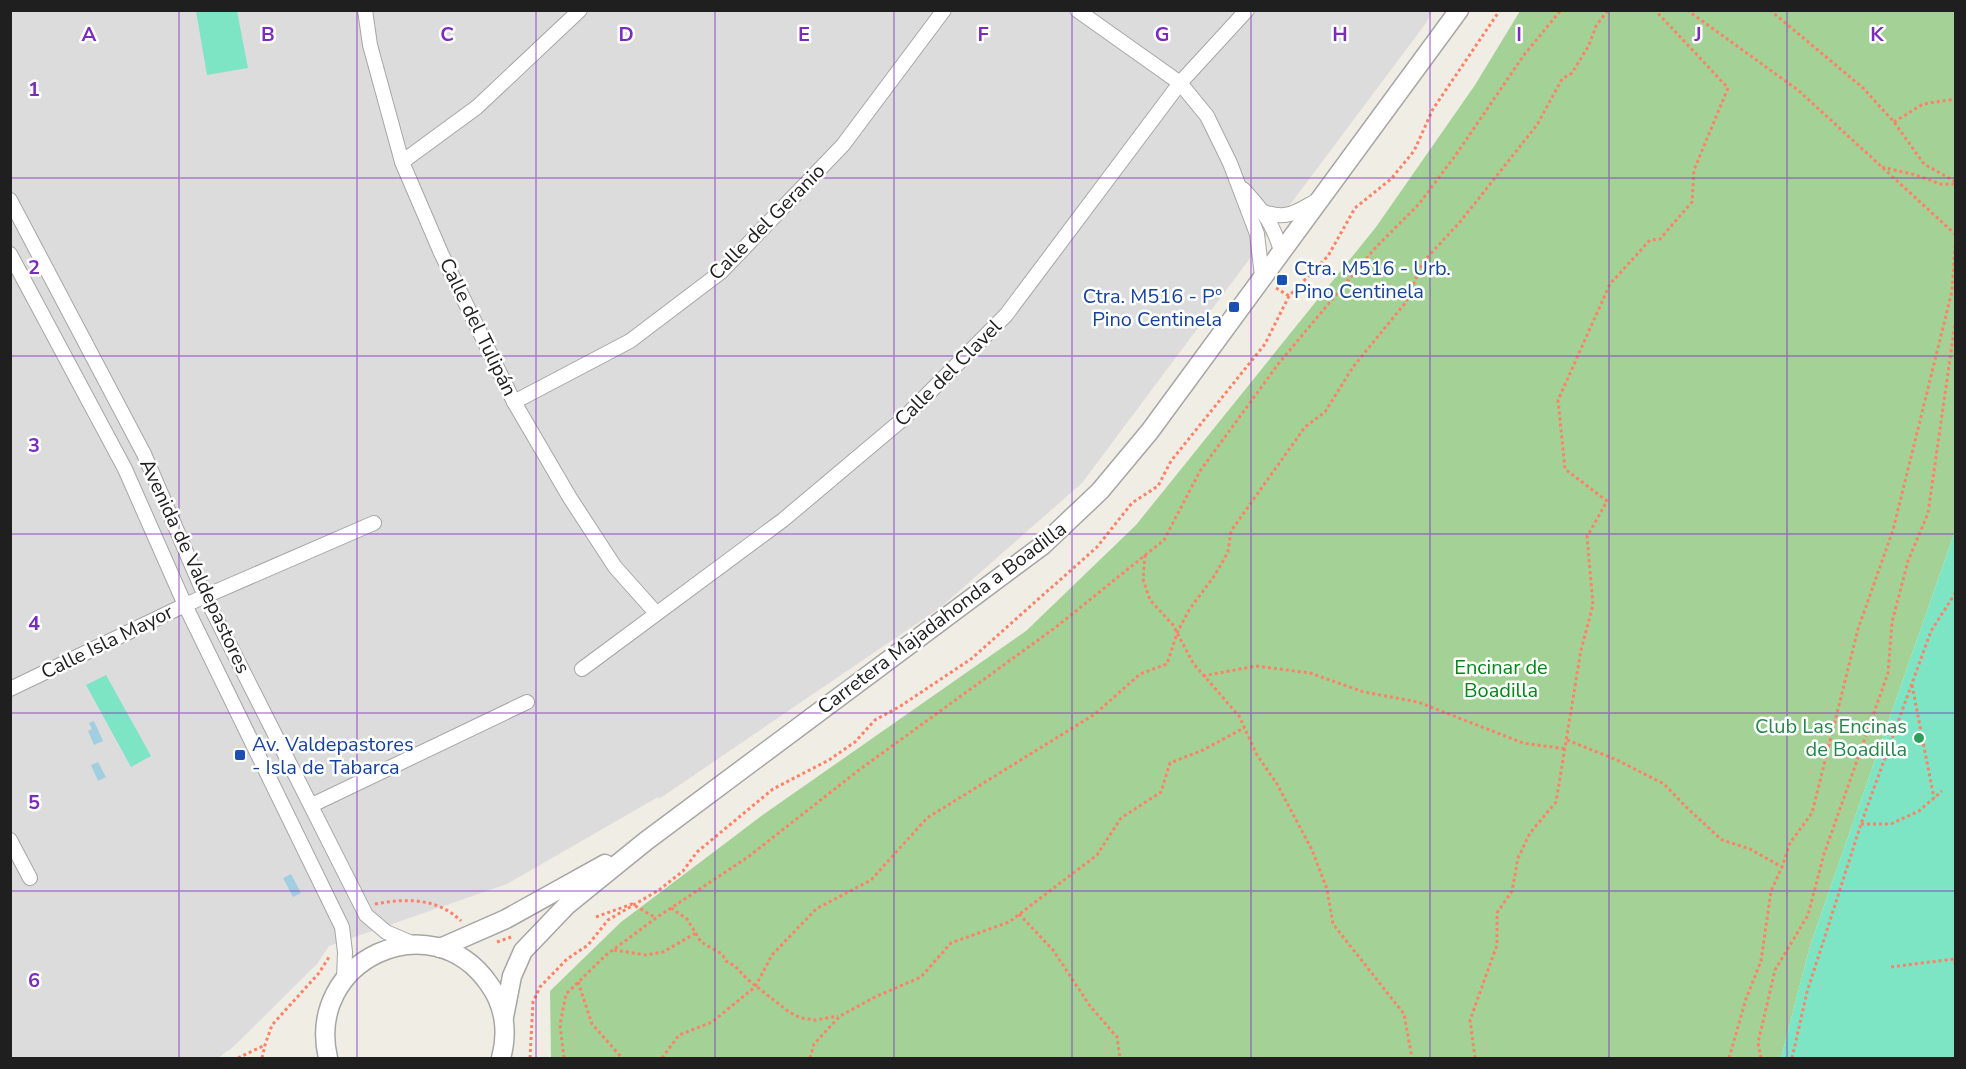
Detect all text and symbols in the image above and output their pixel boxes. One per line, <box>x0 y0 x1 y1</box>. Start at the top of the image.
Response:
text: A <box>82 21 97 48</box>
text: B <box>261 21 275 48</box>
text: C <box>440 21 454 48</box>
text: D <box>618 21 634 48</box>
text: E <box>798 21 810 48</box>
text: F <box>977 21 989 48</box>
text: G <box>1155 21 1169 48</box>
text: H <box>1332 21 1348 48</box>
text: I <box>1516 21 1522 48</box>
text: J <box>1693 21 1702 48</box>
text: K <box>1870 21 1884 48</box>
text: 1 <box>28 76 40 103</box>
street label: Calle del Geranio <box>703 158 831 286</box>
street label: Calle del Tulipán <box>433 253 523 401</box>
text: 2 <box>28 254 40 281</box>
place label: Ctra. M516 - Urb. Pino Centinela <box>1294 255 1451 305</box>
marker: Ctra. M516 - Urb. Pino Centinela <box>1275 273 1289 287</box>
place label: Ctra. M516 - Pº Pino Centinela <box>1083 283 1222 333</box>
marker: Ctra. M516 - Pº Pino Centinela <box>1227 300 1241 314</box>
street label: Calle del Clavel <box>889 313 1008 432</box>
text: 3 <box>28 432 40 459</box>
street label: Avenida de Valdepastores <box>133 454 257 678</box>
street label: Carretera Majadahonda a Boadilla <box>812 515 1072 721</box>
street label: Calle Isla Mayor <box>37 598 177 686</box>
text: 4 <box>28 610 40 637</box>
park label: Encinar de Boadilla <box>1454 654 1548 704</box>
place label: Club Las Encinas de Boadilla <box>1755 713 1907 763</box>
place label: Av. Valdepastores - Isla de Tabarca <box>252 731 414 781</box>
marker: Club Las Encinas de Boadilla <box>1912 731 1926 745</box>
marker: Av. Valdepastores - Isla de Tabarca <box>233 748 247 762</box>
text: 5 <box>28 789 40 816</box>
text: 6 <box>28 967 40 994</box>

